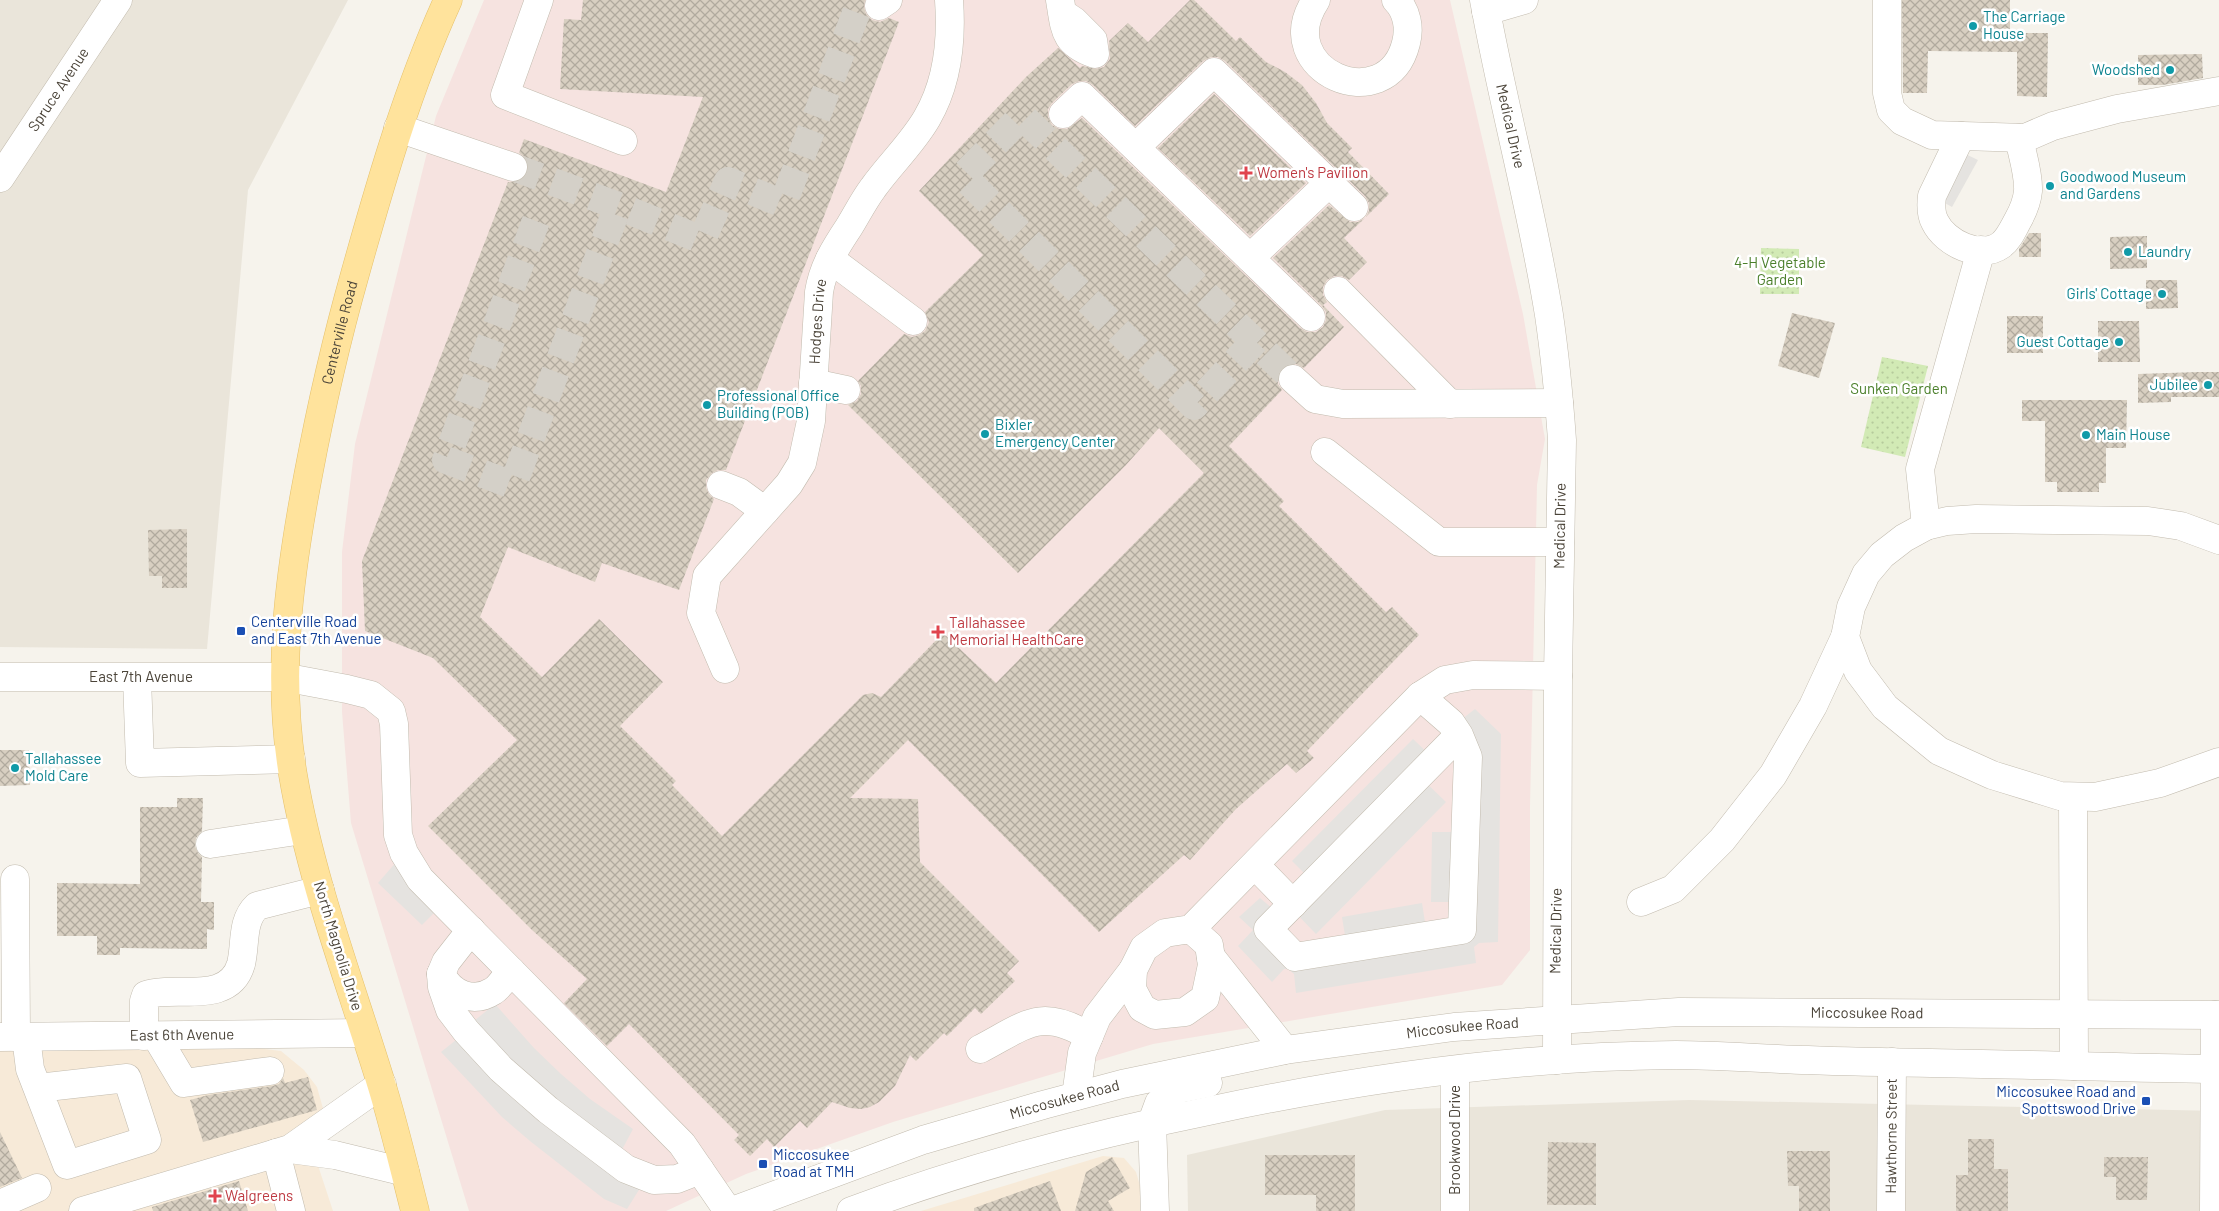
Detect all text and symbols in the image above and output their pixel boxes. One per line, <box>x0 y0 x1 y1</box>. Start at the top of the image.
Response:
place label: The Carriage House <box>1983 7 2066 42</box>
marker: The Carriage House <box>1967 20 1979 32</box>
street label: Spruce Avenue <box>23 44 92 135</box>
place label: Woodshed <box>2092 60 2160 78</box>
marker: Woodshed <box>2164 64 2176 76</box>
street label: Medical Drive <box>1493 82 1530 170</box>
place label: Women's Pavilion <box>1257 163 1368 181</box>
marker: Women's Pavilion <box>1239 166 1253 180</box>
place label: Goodwood Museum and Gardens <box>2060 167 2186 202</box>
marker: Goodwood Museum and Gardens <box>2044 180 2056 192</box>
place label: Laundry <box>2138 242 2191 260</box>
marker: Laundry <box>2122 246 2134 258</box>
park label: 4-H Vegetable Garden <box>1734 253 1826 288</box>
street label: Hodges Drive <box>805 276 830 365</box>
street label: Centerville Road <box>317 278 361 386</box>
place label: Girls' Cottage <box>2067 284 2152 302</box>
marker: Girls' Cottage <box>2156 288 2168 300</box>
place label: Guest Cottage <box>2016 332 2109 350</box>
marker: Guest Cottage <box>2113 336 2125 348</box>
place label: Jubilee <box>2150 375 2198 393</box>
park label: Sunken Garden <box>1850 379 1948 397</box>
marker: Jubilee <box>2202 379 2214 391</box>
place label: Professional Office Building (POB) <box>717 386 839 421</box>
marker: Professional Office Building (POB) <box>701 399 713 411</box>
place label: Bixler Emergency Center <box>995 415 1116 450</box>
place label: Main House <box>2096 425 2171 443</box>
marker: Bixler Emergency Center <box>979 428 991 440</box>
marker: Main House <box>2080 429 2092 441</box>
street label: Medical Drive <box>1549 483 1569 569</box>
place label: Centerville Road and East 7th Avenue <box>251 612 382 647</box>
place label: Tallahassee Memorial HealthCare <box>949 613 1084 648</box>
marker: Centerville Road and East 7th Avenue <box>235 625 247 637</box>
marker: Tallahassee Memorial HealthCare <box>931 625 945 639</box>
street label: East 7th Avenue <box>89 667 193 685</box>
place label: Tallahassee Mold Care <box>25 749 102 784</box>
marker: Tallahassee Mold Care <box>9 762 21 774</box>
street label: North Magnolia Drive <box>311 879 367 1013</box>
street label: Medical Drive <box>1545 888 1565 974</box>
street label: Miccosukee Road <box>1810 1003 1923 1021</box>
street label: Miccosukee Road <box>1405 1013 1519 1041</box>
street label: East 6th Avenue <box>130 1024 234 1044</box>
street label: Miccosukee Road <box>1007 1075 1121 1122</box>
street label: Hawthorne Street <box>1881 1078 1900 1194</box>
place label: Miccosukee Road and Spottswood Drive <box>1996 1082 2136 1117</box>
street label: Brookwood Drive <box>1445 1085 1463 1195</box>
marker: Miccosukee Road and Spottswood Drive <box>2140 1095 2152 1107</box>
place label: Miccosukee Road at TMH <box>773 1145 854 1180</box>
marker: Miccosukee Road at TMH <box>757 1158 769 1170</box>
place label: Walgreens <box>225 1186 293 1204</box>
marker: Walgreens <box>209 1190 221 1202</box>

